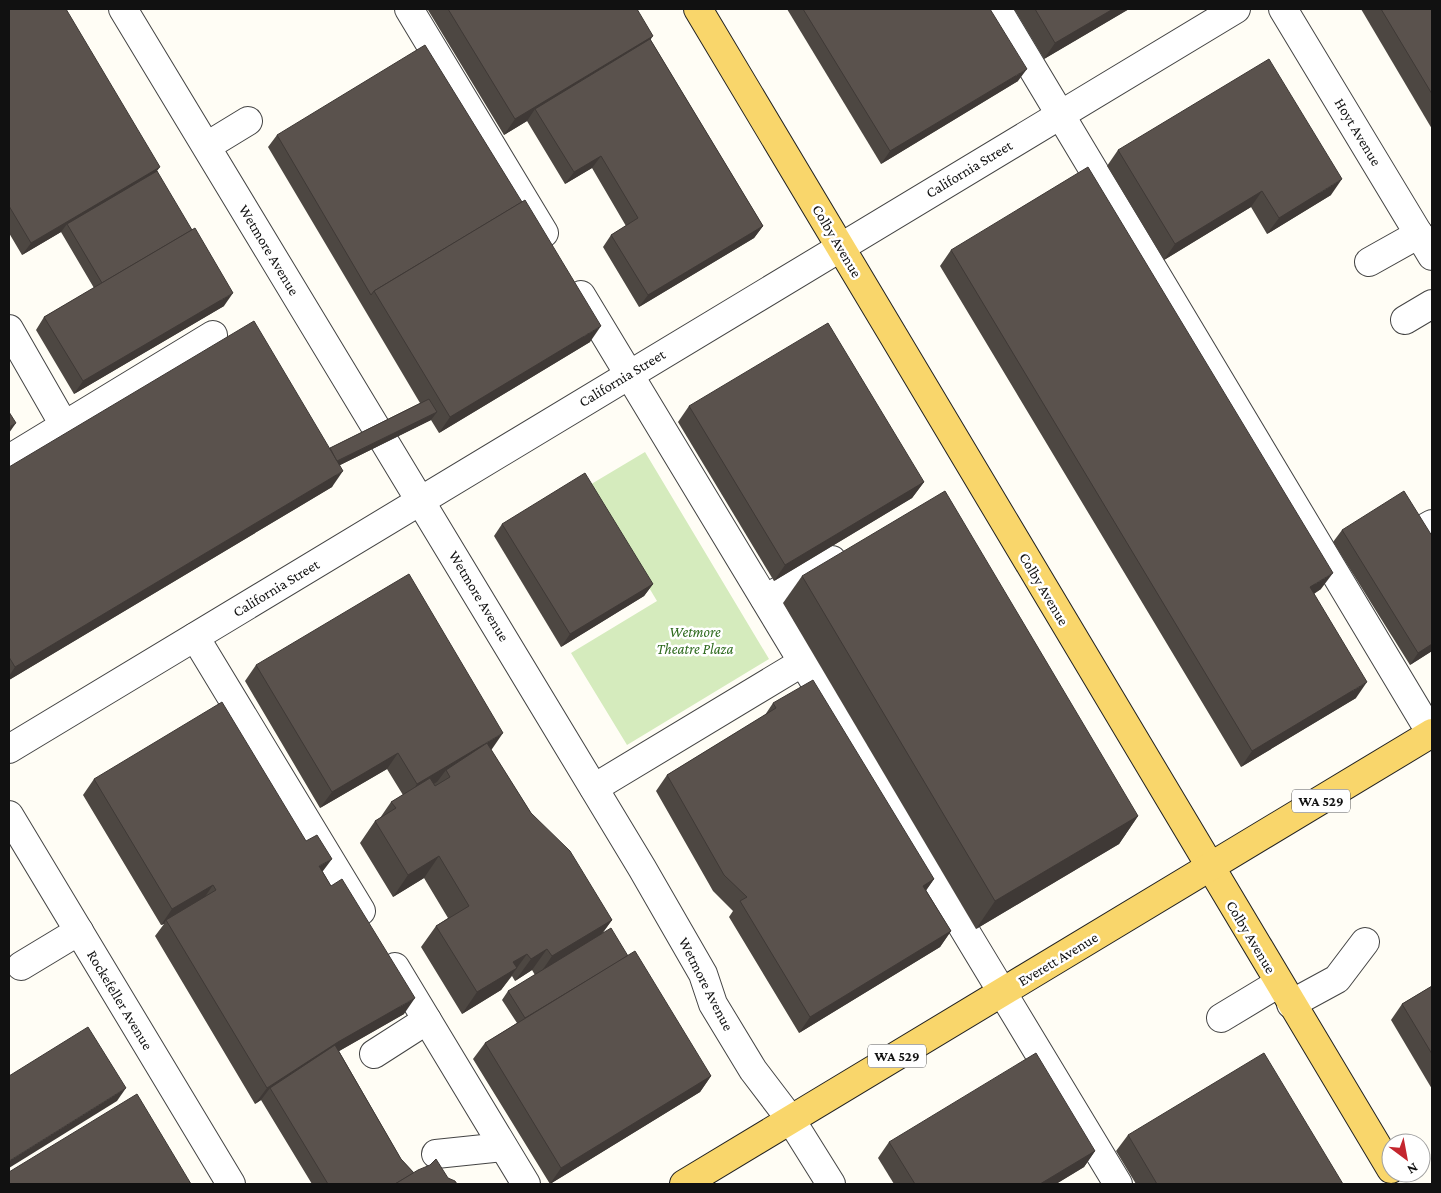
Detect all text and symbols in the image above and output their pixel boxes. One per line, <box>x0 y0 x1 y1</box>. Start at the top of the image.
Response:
street label: Hoyt Avenue <box>1331 95 1385 170</box>
street label: California Street <box>923 136 1016 201</box>
street label: Wetmore Avenue <box>236 202 303 299</box>
street label: Colby Avenue <box>808 202 865 281</box>
street label: California Street <box>576 345 669 410</box>
street label: Wetmore Avenue <box>446 548 513 645</box>
street label: Colby Avenue <box>1015 550 1072 629</box>
street label: California Street <box>230 555 323 620</box>
park label: Wetmore Theatre Plaza <box>656 624 734 657</box>
road number: WA 529 <box>1292 789 1350 812</box>
street label: Colby Avenue <box>1222 898 1279 977</box>
street label: Everett Avenue <box>1015 929 1101 989</box>
street label: Wetmore Avenue <box>676 935 737 1034</box>
street label: Rockefeller Avenue <box>84 947 156 1053</box>
road number: WA 529 <box>868 1044 926 1068</box>
north arrow <box>1381 1133 1431 1183</box>
text: N <box>1404 1160 1421 1179</box>

